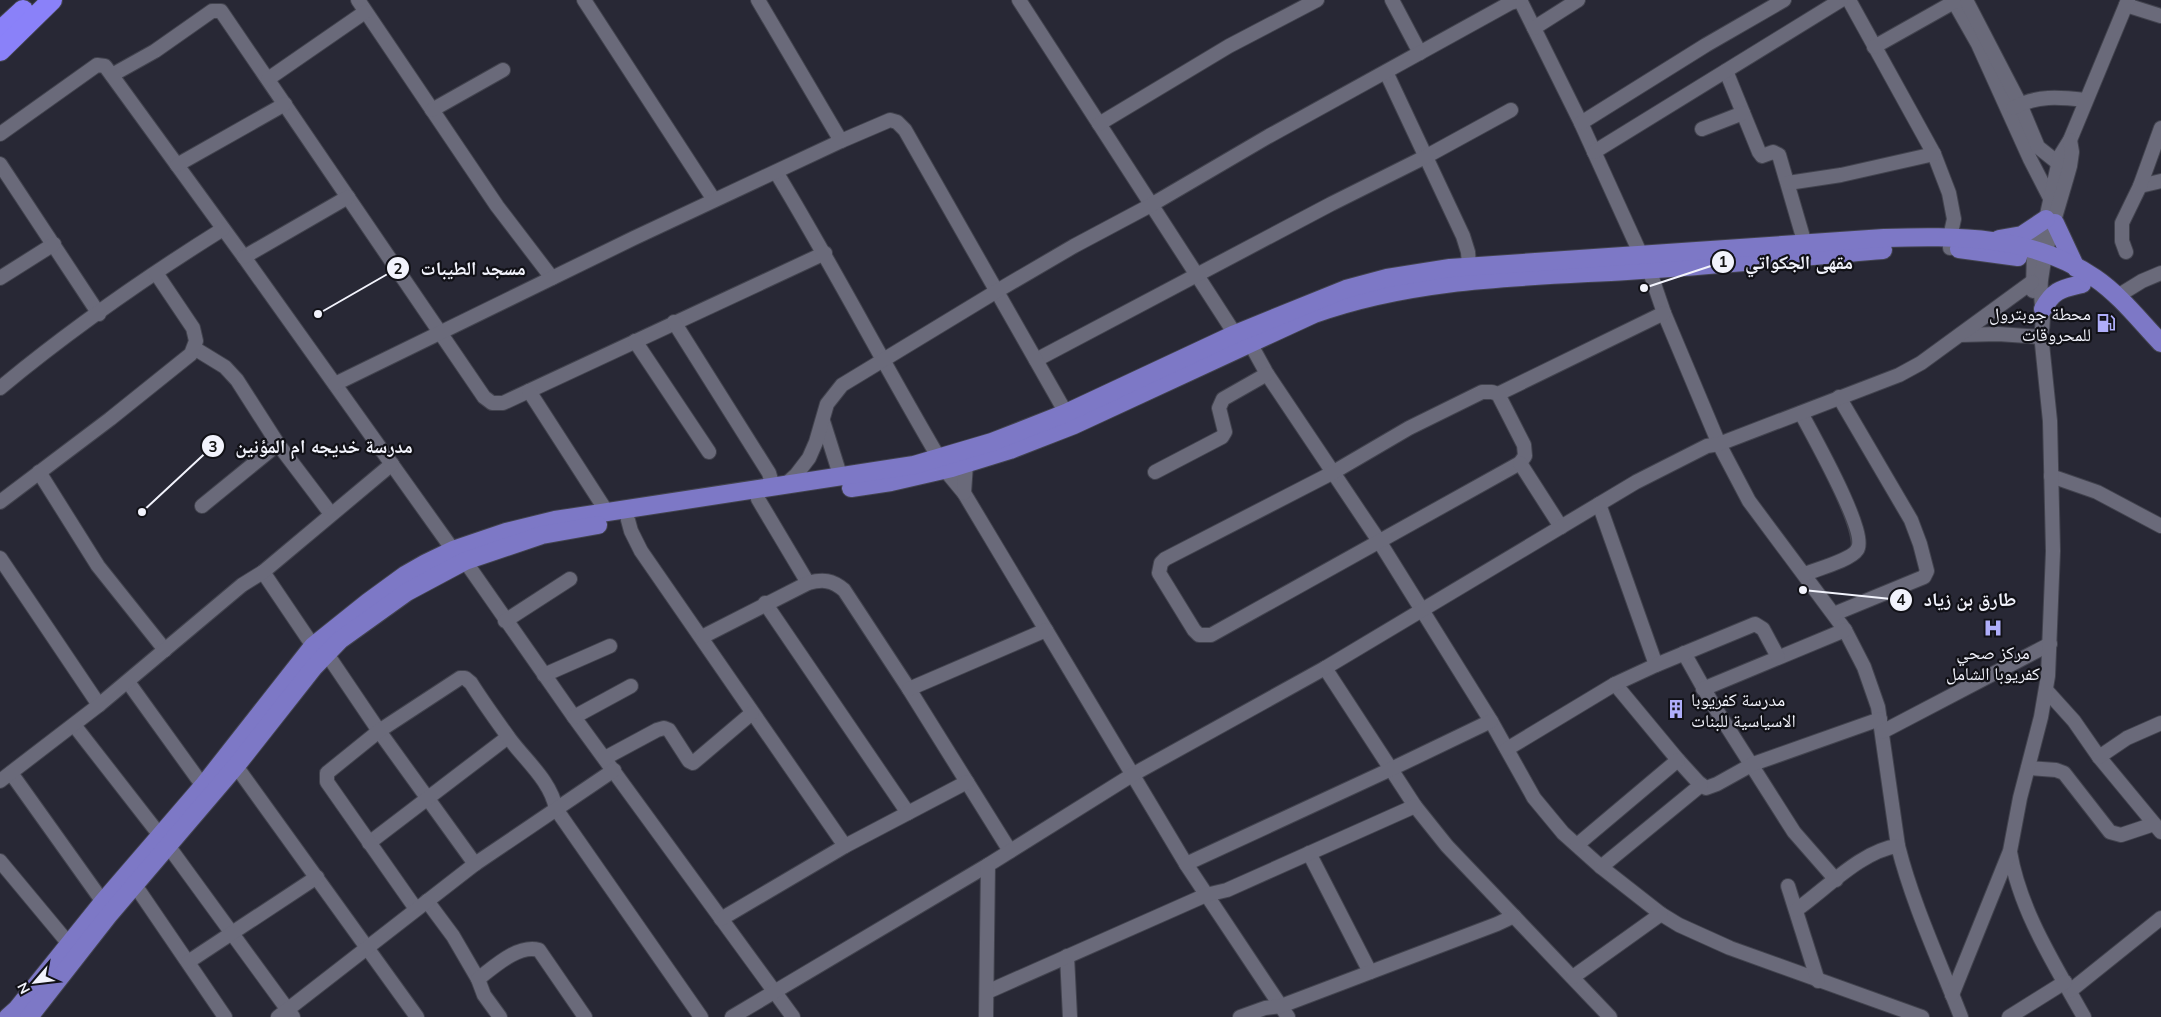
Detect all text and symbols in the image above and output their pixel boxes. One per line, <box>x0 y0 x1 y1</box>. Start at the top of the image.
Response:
callout: مقهى الجكواتي <box>1710 245 1863 279</box>
text: مقهى الجكواتي <box>1745 250 1853 278</box>
callout: مسجد الطيبات <box>386 251 536 285</box>
text: 1 <box>1718 252 1728 271</box>
text: مسجد الطيبات <box>420 256 526 280</box>
text: 2 <box>393 259 403 278</box>
place label: محطة جوبترول للمحروقات <box>1989 302 2091 346</box>
fuel station icon: محطة جوبترول للمحروقات <box>2095 312 2117 334</box>
callout: مدرسة خديجه ام المؤنين <box>200 429 423 463</box>
text: مدرسة خديجه ام المؤنين <box>235 434 413 460</box>
text: 3 <box>208 437 218 456</box>
callout: طارق بن زياد <box>1889 583 2026 617</box>
text: طارق بن زياد <box>1924 587 2016 611</box>
text: 4 <box>1896 590 1906 609</box>
hospital icon: مركز صحي كفريوبا الشامل <box>1982 617 2004 639</box>
place label: مركز صحي كفريوبا الشامل <box>1946 641 2040 685</box>
place label: مدرسة كفريوبا الاسياسية للبنات <box>1691 688 1796 732</box>
building icon: مدرسة كفريوبا الاسياسية للبنات <box>1665 698 1687 720</box>
north arrow <box>10 957 60 1007</box>
text: N <box>13 979 34 997</box>

